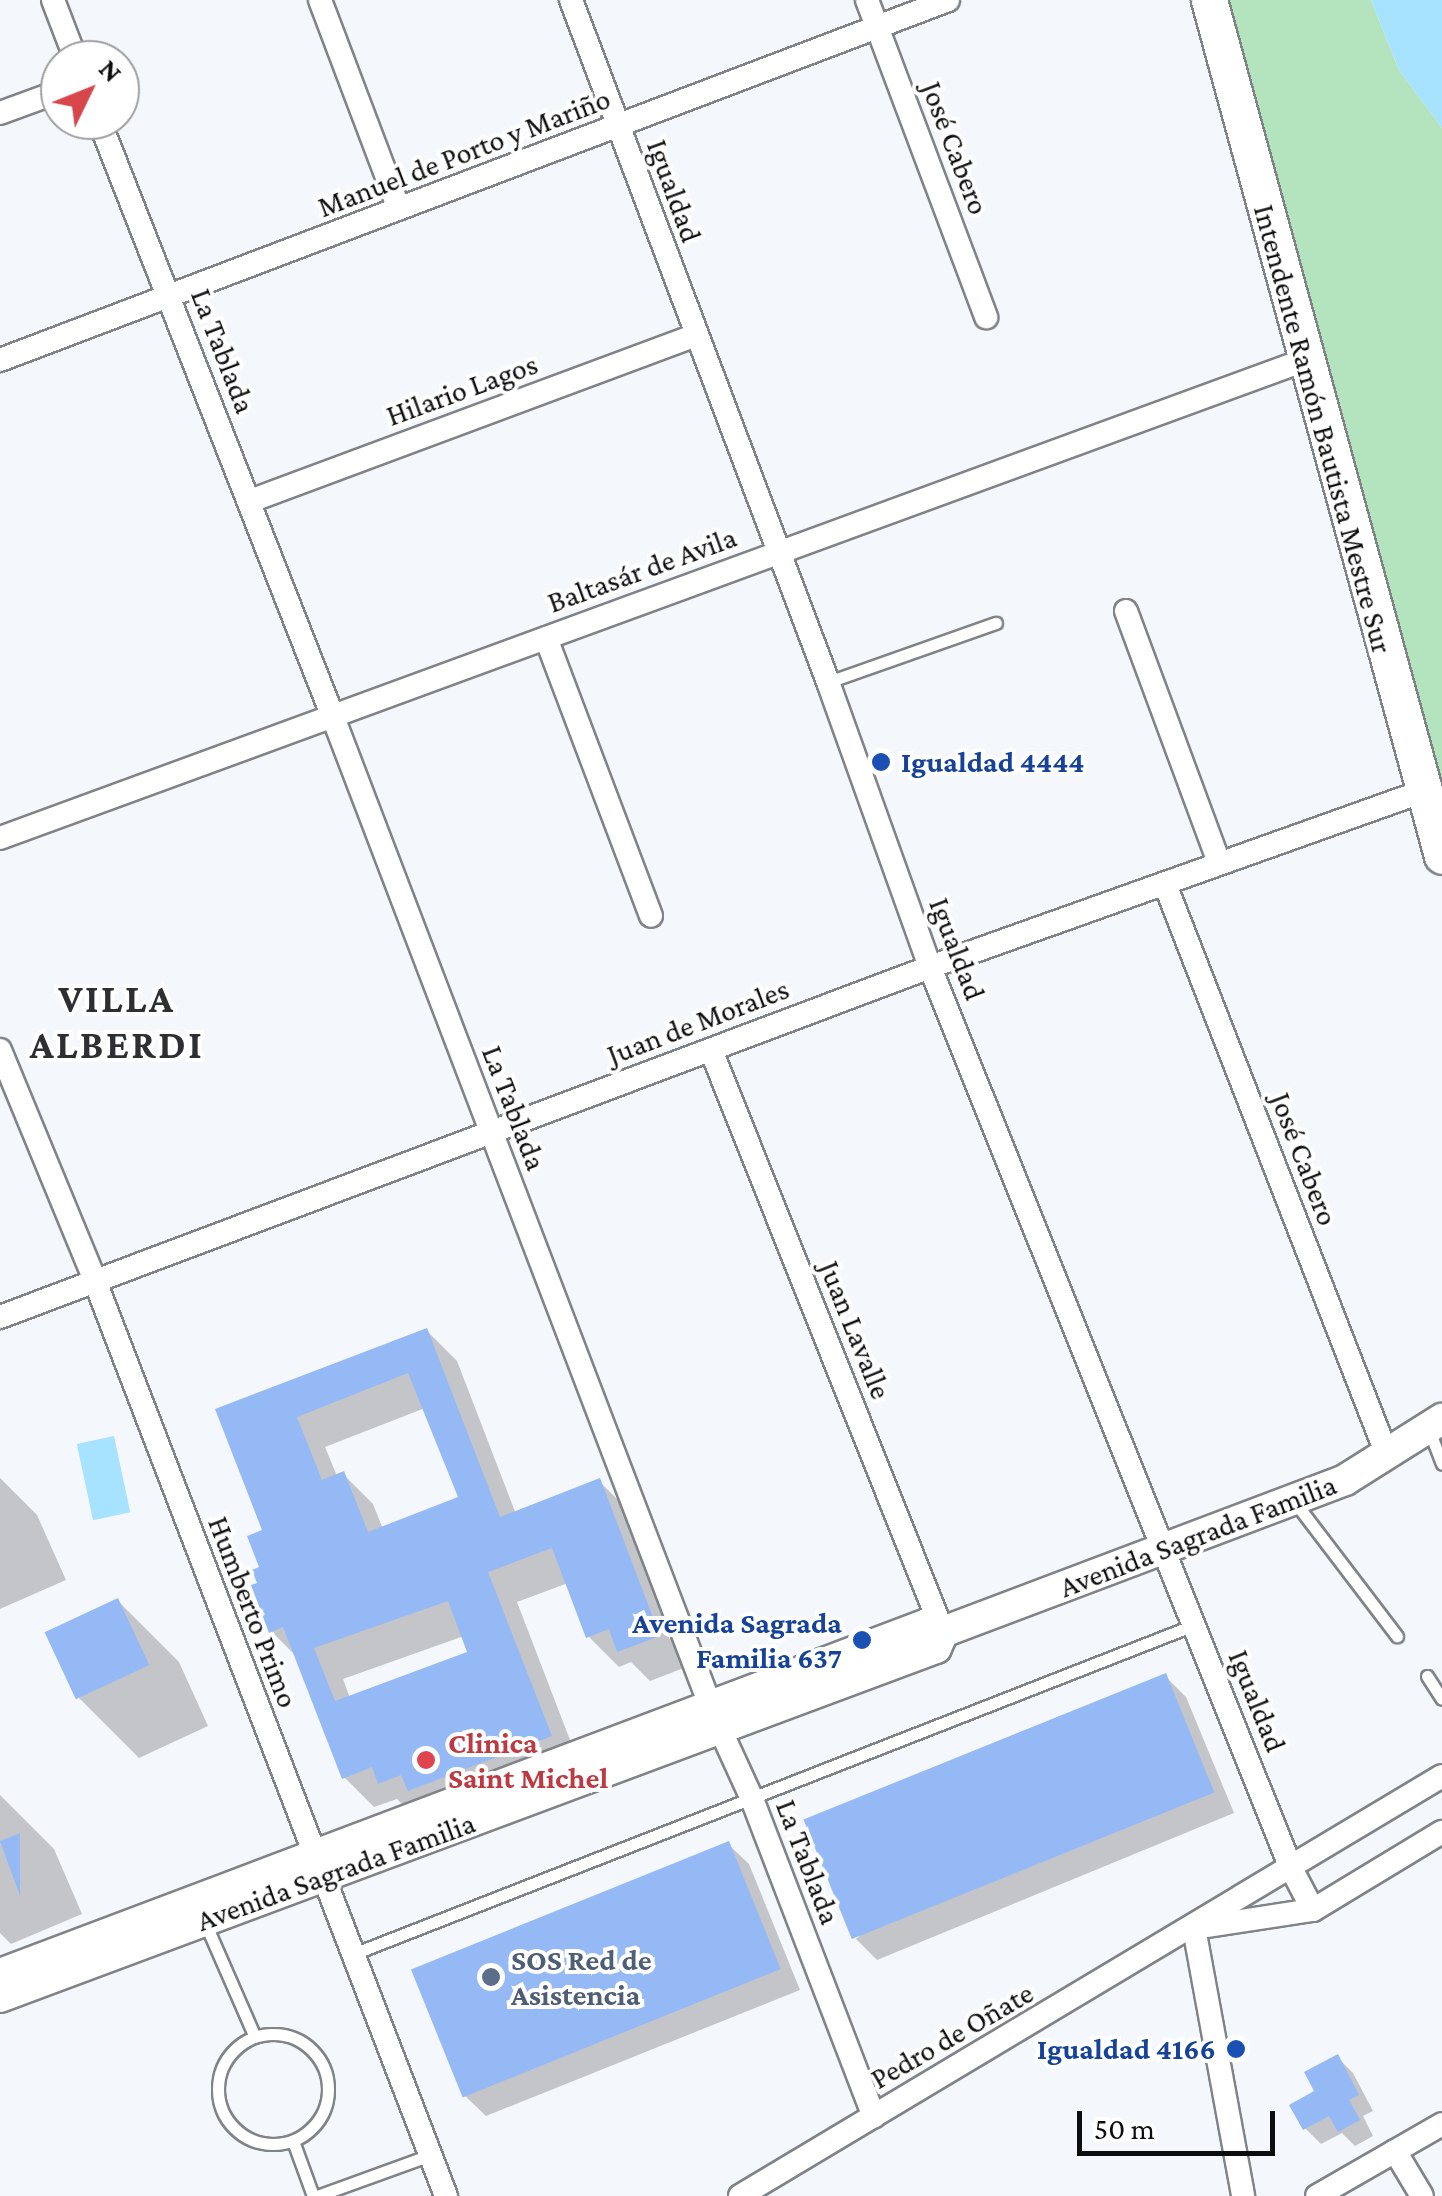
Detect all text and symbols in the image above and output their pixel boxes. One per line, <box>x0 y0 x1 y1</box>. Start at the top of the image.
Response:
north arrow <box>40 40 140 140</box>
text: N <box>93 53 129 88</box>
street label: José Cabero <box>913 77 997 219</box>
street label: Manuel de Porto y Mariño <box>313 81 615 225</box>
street label: Igualdad <box>639 135 709 247</box>
street label: Intendente Ramón Bautista Mestre Sur <box>1246 201 1400 657</box>
street label: La Tablada <box>183 284 263 418</box>
street label: Hilario Lagos <box>382 346 542 434</box>
street label: Baltasár de Avila <box>543 519 741 621</box>
place label: Igualdad 4444 <box>901 744 1085 780</box>
marker: Igualdad 4444 <box>870 751 892 773</box>
street label: Igualdad <box>921 893 993 1005</box>
street label: Juan de Morales <box>602 971 794 1073</box>
district label: VILLA ALBERDI <box>30 975 204 1069</box>
street label: La Tablada <box>474 1041 554 1175</box>
street label: José Cabero <box>1262 1088 1346 1230</box>
street label: Juan Lavalle <box>811 1256 899 1404</box>
street label: Avenida Sagrada Familia <box>1054 1467 1342 1605</box>
street label: Humberto Primo <box>200 1511 306 1713</box>
place label: Avenida Sagrada Familia 637 <box>632 1605 842 1676</box>
marker: Avenida Sagrada Familia 637 <box>851 1629 873 1651</box>
street label: Igualdad <box>1220 1645 1294 1757</box>
place label: Clinica Saint Michel <box>448 1725 608 1796</box>
marker: Clinica Saint Michel <box>413 1747 439 1773</box>
street label: La Tablada <box>768 1795 848 1929</box>
street label: Avenida Sagrada Familia <box>192 1805 480 1939</box>
place label: SOS Red de Asistencia <box>511 1942 652 2012</box>
marker: SOS Red de Asistencia <box>480 1966 502 1988</box>
street label: Pedro de Oñate <box>864 1975 1040 2097</box>
place label: Igualdad 4166 <box>1037 2031 1216 2067</box>
marker: Igualdad 4166 <box>1225 2038 1247 2060</box>
scale bar <box>1082 2091 1280 2153</box>
text: 50 m <box>1094 2112 1155 2145</box>

